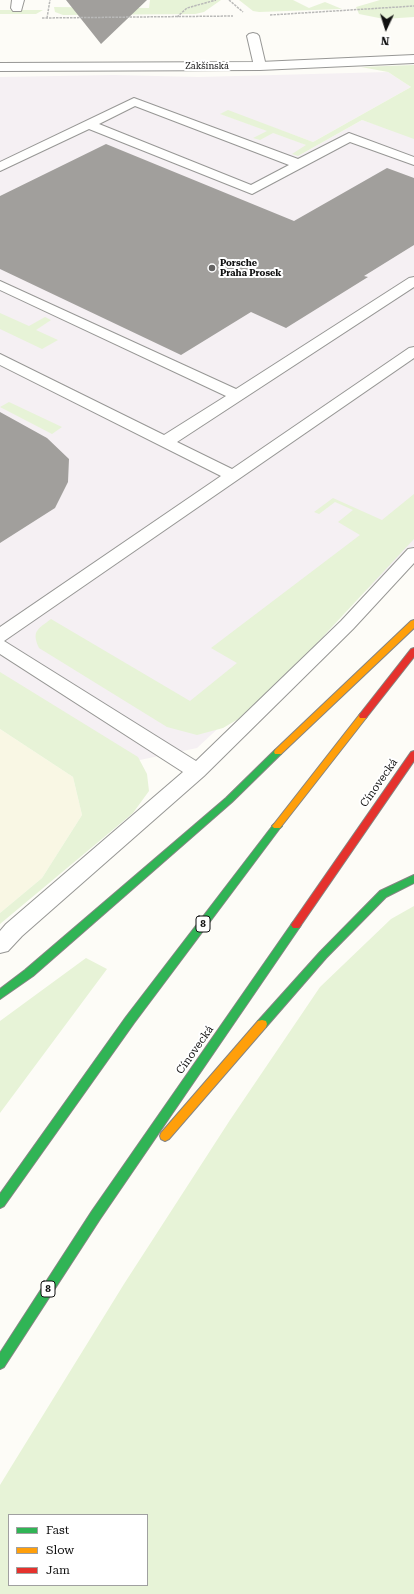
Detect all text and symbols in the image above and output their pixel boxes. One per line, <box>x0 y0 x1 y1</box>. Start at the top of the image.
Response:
north arrow <box>366 8 406 48</box>
text: N <box>380 34 390 47</box>
street label: Zakšínská <box>185 61 229 71</box>
place label: Porsche Praha Prosek <box>220 258 281 279</box>
marker: Porsche Praha Prosek <box>207 263 217 273</box>
street label: Cínovecká <box>358 756 400 810</box>
road number: 8 <box>196 916 210 932</box>
street label: Cínovecká <box>174 1023 216 1077</box>
road number: 8 <box>41 1281 55 1297</box>
legend <box>8 1514 148 1586</box>
text: Fast <box>46 1523 69 1537</box>
text: Slow <box>46 1543 74 1557</box>
text: Jam <box>46 1563 70 1577</box>

